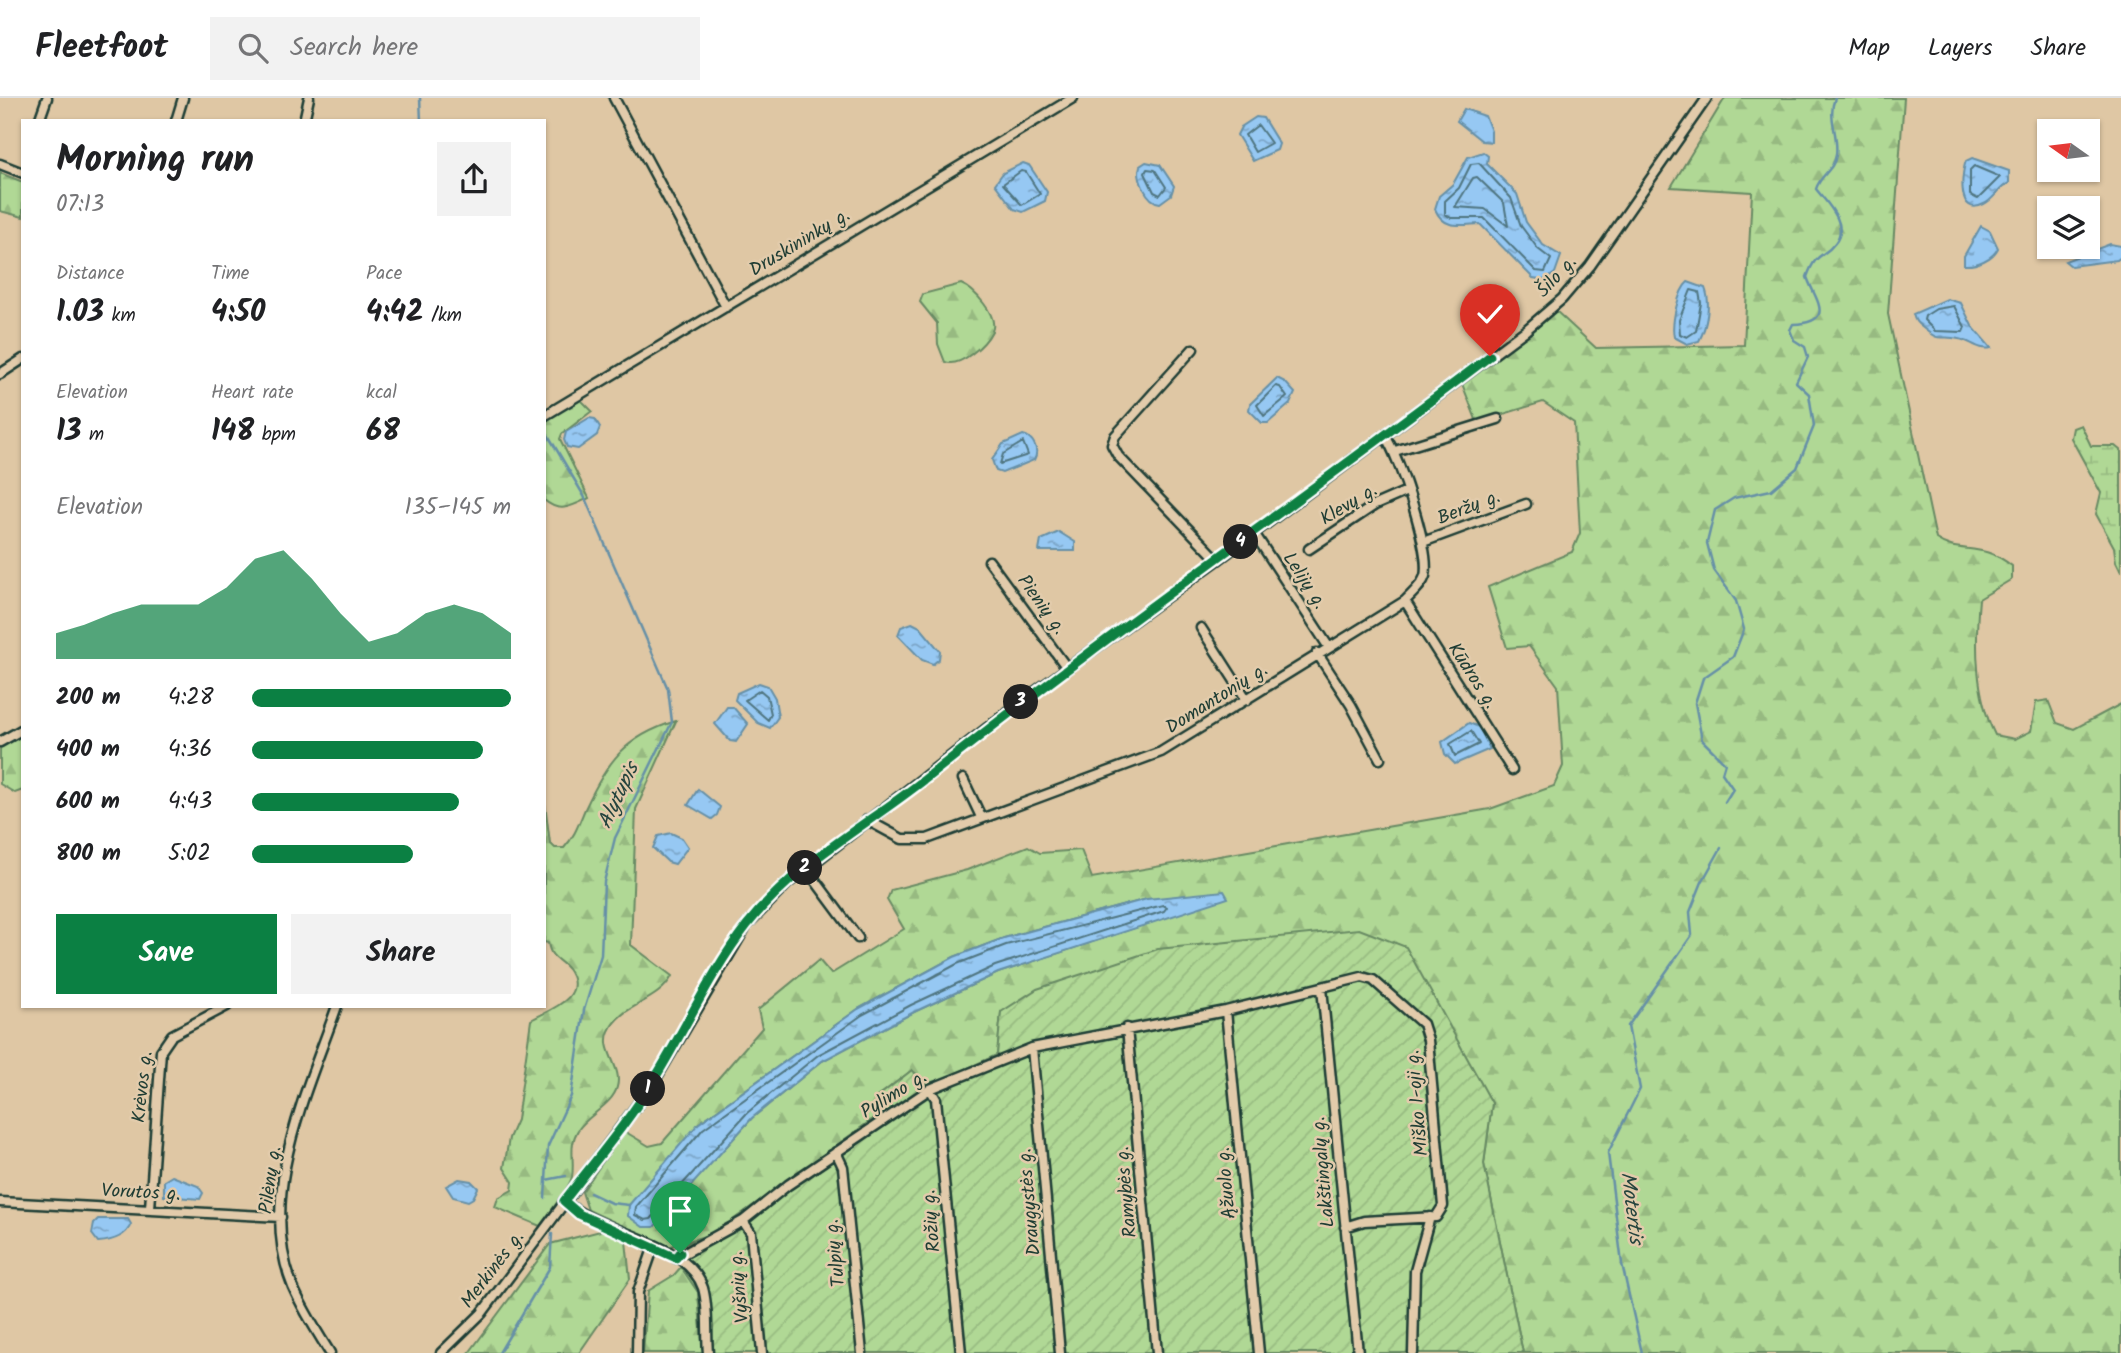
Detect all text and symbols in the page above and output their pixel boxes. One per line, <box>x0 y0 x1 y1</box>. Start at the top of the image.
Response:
search box <box>210 17 700 80</box>
text: Fleetfoot <box>35 22 168 75</box>
text: Search here <box>290 27 418 69</box>
icon: search <box>234 29 272 67</box>
text: Map <box>1848 29 1890 68</box>
text: Layers <box>1928 29 1992 68</box>
text: Share <box>2030 29 2086 68</box>
north arrow <box>2037 119 2100 182</box>
map controls <box>2037 119 2100 259</box>
text: Morning run <box>56 131 254 191</box>
button: share <box>437 142 511 216</box>
text: 07:13 <box>56 187 104 223</box>
button: layers <box>2037 196 2100 259</box>
street label: Druskininkų g. <box>744 201 856 285</box>
street label: Šilo g. <box>1529 249 1585 305</box>
text: Distance <box>56 259 124 289</box>
text: Time <box>211 259 249 289</box>
text: Pace <box>366 259 402 289</box>
pin <box>1460 284 1520 356</box>
text: 1.03 <box>56 289 104 337</box>
text: 4:50 <box>211 289 265 337</box>
text: 4:42 <box>366 289 424 337</box>
icon: check <box>1471 295 1509 333</box>
text: km <box>104 301 136 331</box>
text: /km <box>424 301 462 331</box>
text: Elevation <box>56 378 128 408</box>
text: Heart rate <box>211 378 294 408</box>
text: kcal <box>366 378 397 408</box>
text: 13 <box>56 408 81 456</box>
text: 148 <box>211 408 254 456</box>
text: 68 <box>366 408 400 456</box>
text: m <box>81 420 104 450</box>
text: bpm <box>254 420 296 450</box>
street label: Klevų g. <box>1314 476 1384 534</box>
street label: Beržų g. <box>1433 482 1505 534</box>
text: Elevation <box>56 490 143 526</box>
text: 135–145 m <box>404 490 511 526</box>
pin: 4 <box>1224 524 1258 560</box>
text: 4 <box>1235 526 1246 556</box>
street label: Lelijų g. <box>1274 546 1334 616</box>
street label: Pienių g. <box>1009 569 1073 641</box>
street label: Kūdros g. <box>1439 637 1505 715</box>
street label: Domantonių g. <box>1160 656 1274 742</box>
text: 200 m <box>56 680 121 716</box>
text: 4:28 <box>168 680 214 716</box>
pin: 3 <box>1004 684 1038 720</box>
text: 3 <box>1015 686 1026 716</box>
text: 400 m <box>56 732 120 768</box>
text: 4:36 <box>168 732 212 768</box>
water label: Alytupis <box>589 755 650 835</box>
text: 600 m <box>56 784 120 820</box>
text: 4:43 <box>168 784 212 820</box>
text: 800 m <box>56 836 121 872</box>
text: 5:02 <box>168 836 211 872</box>
pin: 2 <box>788 850 822 886</box>
text: 2 <box>799 852 810 882</box>
button: Save <box>56 914 277 994</box>
button: Share <box>291 914 511 994</box>
street label: Miško 1-oji g. <box>1398 1049 1438 1157</box>
street label: Krėvos g. <box>124 1050 162 1124</box>
street label: Pylimo g. <box>855 1063 933 1127</box>
pin: 1 <box>630 1072 666 1107</box>
text: 1 <box>645 1073 650 1103</box>
street label: Lakštingalų g. <box>1304 1115 1344 1229</box>
street label: Pilėnų g. <box>251 1144 291 1216</box>
street label: Ramybės g. <box>1108 1145 1146 1239</box>
street label: Ąžuolo g. <box>1209 1146 1245 1220</box>
street label: Draugystės g. <box>1010 1147 1050 1257</box>
water label: Motertis <box>1610 1170 1652 1248</box>
street label: Vorutos g. <box>101 1176 181 1210</box>
pin <box>650 1181 710 1253</box>
street label: Rožių g. <box>914 1188 950 1254</box>
icon: arrive <box>661 1192 699 1230</box>
street label: Tulpių g. <box>818 1218 854 1288</box>
street label: Merkinės g. <box>454 1225 532 1315</box>
street label: Vyšnių g. <box>722 1250 758 1324</box>

